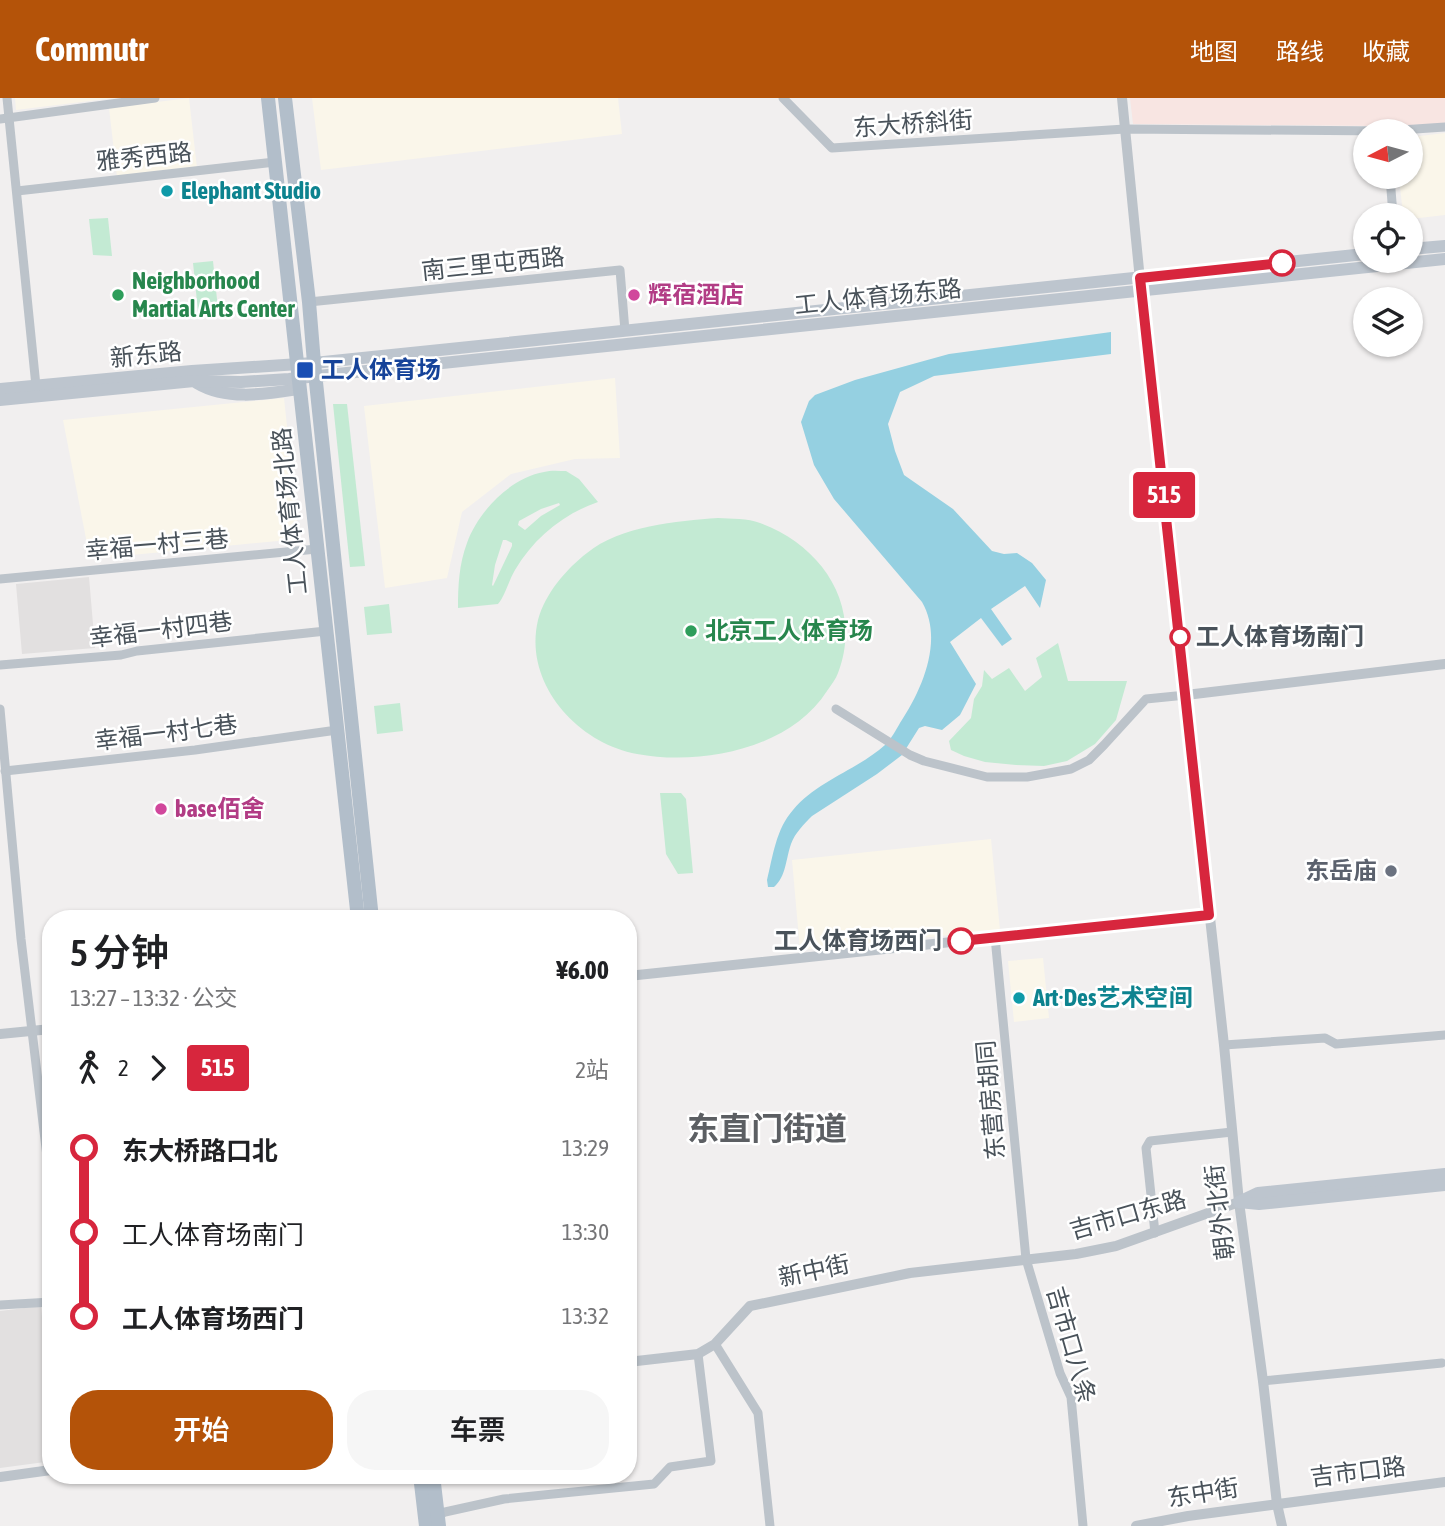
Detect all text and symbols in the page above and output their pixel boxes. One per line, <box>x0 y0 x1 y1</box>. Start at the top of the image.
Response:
text: Commutr <box>35 30 148 68</box>
text: 地图 <box>1190 38 1238 65</box>
text: 路线 <box>1276 38 1324 65</box>
text: 收藏 <box>1362 38 1410 65</box>
street label: 东大桥斜街 <box>852 106 974 141</box>
north arrow <box>1353 119 1423 189</box>
map controls <box>1353 119 1423 357</box>
street label: 雅秀西路 <box>95 138 193 175</box>
place label: Elephant Studio <box>181 177 321 204</box>
marker: Elephant Studio <box>159 183 175 199</box>
button: locate <box>1353 203 1423 273</box>
street label: 南三里屯西路 <box>420 243 566 284</box>
unlabelled marker <box>1269 250 1295 276</box>
place label: Neighborhood Martial Arts Center <box>132 267 295 322</box>
street label: 工人体育场东路 <box>793 274 963 319</box>
place label: 辉宿酒店 <box>648 281 744 308</box>
marker: Neighborhood Martial Arts Center <box>110 287 126 303</box>
marker: 辉宿酒店 <box>626 287 642 303</box>
button: layers <box>1353 287 1423 357</box>
street label: 新东路 <box>109 337 183 372</box>
place label: 工人体育场 <box>321 356 441 383</box>
marker: 工人体育场 <box>295 360 315 380</box>
street label: 工人体育场北路 <box>267 426 312 596</box>
line badge: 515 <box>1124 472 1204 518</box>
text: 515 <box>1147 481 1181 508</box>
street label: 幸福一村三巷 <box>84 525 230 564</box>
street label: 幸福一村四巷 <box>88 607 234 652</box>
place label: 北京工人体育场 <box>705 617 873 644</box>
marker: 北京工人体育场 <box>683 623 699 639</box>
place label: 工人体育场南门 <box>1196 623 1364 650</box>
marker: 工人体育场南门 <box>1170 627 1190 647</box>
street label: 幸福一村七巷 <box>93 710 239 755</box>
place label: base佰舍 <box>175 795 265 822</box>
marker: base佰舍 <box>153 801 169 817</box>
place label: 东岳庙 <box>1305 857 1377 884</box>
marker: 东岳庙 <box>1383 863 1399 879</box>
place label: 工人体育场西门 <box>774 927 942 954</box>
marker: 工人体育场西门 <box>948 928 974 954</box>
text: 5 分钟 <box>70 931 169 974</box>
text: ¥6.00 <box>556 955 609 985</box>
place label: Art·Des艺术空间 <box>1032 984 1192 1011</box>
text: 13:27 – 13:32 · 公交 <box>70 985 237 1011</box>
marker: Art·Des艺术空间 <box>1011 990 1027 1006</box>
street label: 东营房胡同 <box>972 1039 1009 1161</box>
icon: walk <box>70 1049 108 1087</box>
icon: forward <box>139 1049 177 1087</box>
text: 515 <box>201 1054 235 1081</box>
text: 2 <box>118 1055 129 1081</box>
text: 2站 <box>575 1057 609 1083</box>
district label: 东直门街道 <box>687 1110 847 1147</box>
text: 13:29 <box>562 1135 609 1161</box>
text: 东大桥路口北 <box>122 1136 278 1166</box>
street label: 朝外北街 <box>1200 1163 1239 1261</box>
street label: 吉市口东路 <box>1066 1185 1189 1244</box>
text: 13:30 <box>562 1219 609 1245</box>
text: 工人体育场南门 <box>122 1220 304 1250</box>
street label: 新中街 <box>776 1250 852 1291</box>
street label: 吉市口八条 <box>1042 1283 1101 1406</box>
text: 13:32 <box>562 1303 609 1329</box>
text: 工人体育场西门 <box>122 1304 304 1334</box>
button: 开始 <box>70 1390 333 1470</box>
button: 车票 <box>347 1390 609 1470</box>
street label: 吉市口路 <box>1309 1452 1407 1491</box>
street label: 东中街 <box>1165 1474 1241 1511</box>

